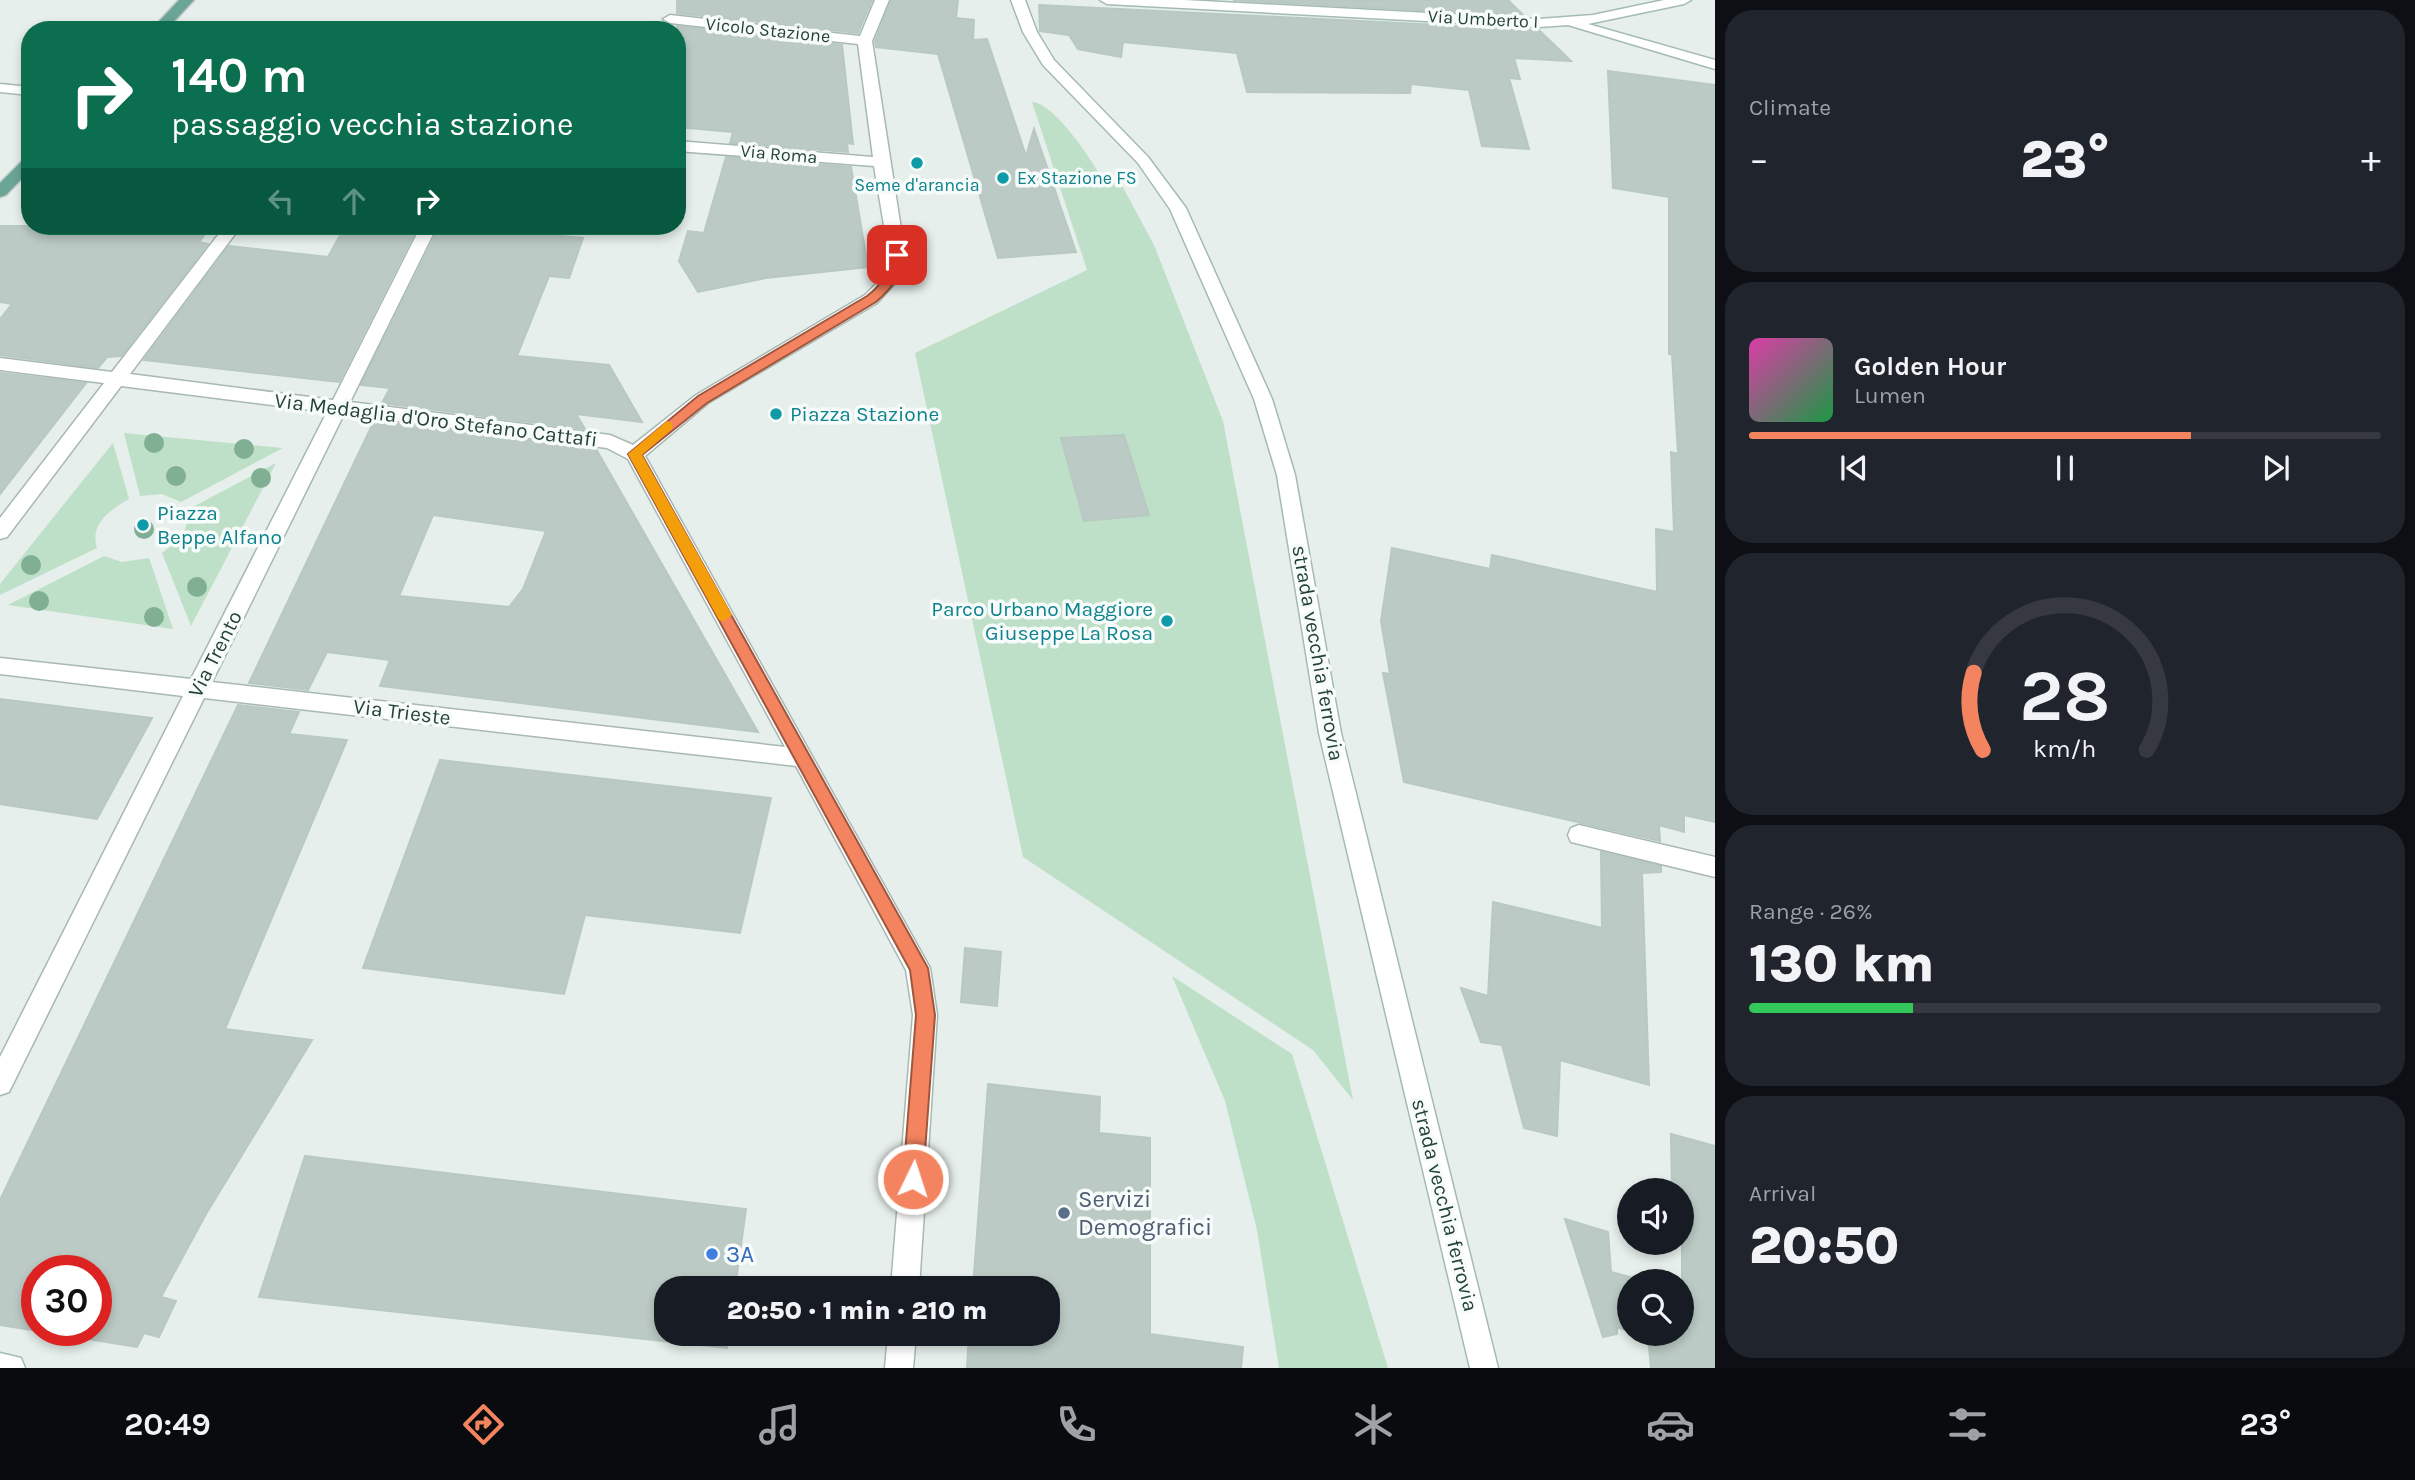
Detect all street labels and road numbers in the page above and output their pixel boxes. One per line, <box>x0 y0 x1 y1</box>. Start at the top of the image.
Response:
street label: Via Umberto I <box>1427 5 1539 33</box>
street label: Vicolo Stazione <box>705 13 831 47</box>
street label: Via Roma <box>740 140 818 168</box>
street label: Via Medaglia d'Oro Stefano Cattafi <box>273 388 599 452</box>
street label: strada vecchia ferrovia <box>1287 543 1349 763</box>
street label: Via Trento <box>183 607 247 701</box>
street label: Via Trieste <box>352 694 452 730</box>
street label: strada vecchia ferrovia <box>1407 1096 1483 1314</box>

